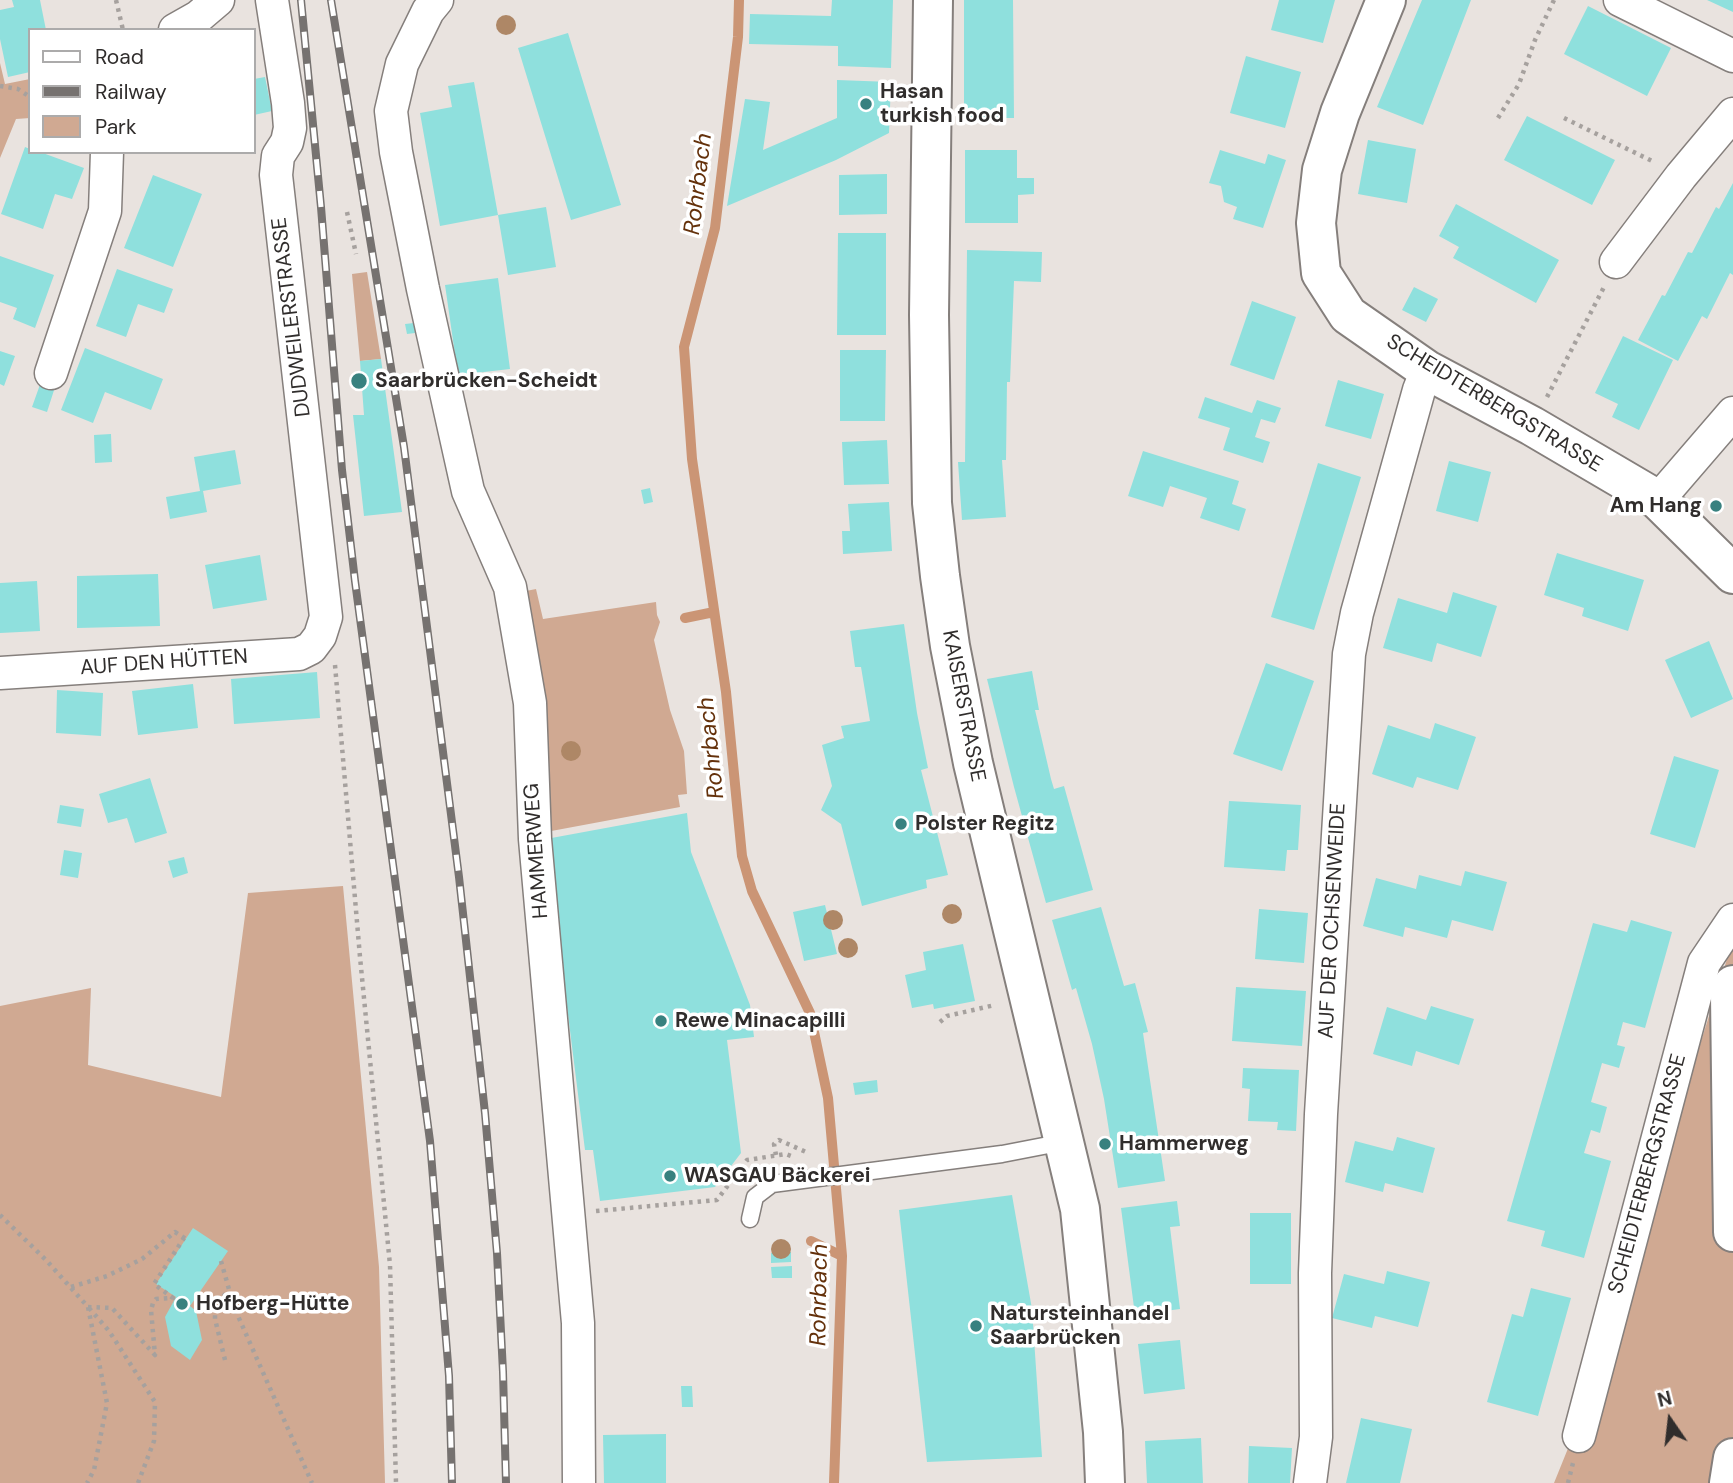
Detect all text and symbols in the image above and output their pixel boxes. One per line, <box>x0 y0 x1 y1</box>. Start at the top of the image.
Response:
legend <box>28 28 256 154</box>
text: Road <box>95 43 144 71</box>
text: Railway <box>95 78 167 106</box>
place label: Hasan turkish food <box>880 79 1004 129</box>
marker: Hasan turkish food <box>858 96 874 112</box>
text: Park <box>95 113 136 141</box>
water label: Rohrbach <box>679 132 719 236</box>
street label: DUDWEILERSTRASSE <box>267 216 317 418</box>
street label: SCHEIDTERBERGSTRASSE <box>1382 330 1606 478</box>
place label: Saarbrücken-Scheidt <box>375 368 598 394</box>
marker: Saarbrücken-Scheidt <box>349 371 369 391</box>
place label: Am Hang <box>1610 493 1702 519</box>
marker: Am Hang <box>1708 498 1724 514</box>
street label: KAISERSTRASSE <box>936 628 990 784</box>
street label: AUF DEN HÜTTEN <box>79 645 249 681</box>
water label: Rohrbach <box>693 696 731 800</box>
street label: HAMMERWEG <box>520 782 554 920</box>
street label: AUF DER OCHSENWEIDE <box>1314 803 1352 1039</box>
place label: Polster Regitz <box>915 811 1054 837</box>
marker: Polster Regitz <box>893 816 909 832</box>
place label: Rewe Minacapilli <box>675 1008 845 1034</box>
marker: Rewe Minacapilli <box>653 1013 669 1029</box>
street label: SCHEIDTERBERGSTRASSE <box>1604 1051 1692 1297</box>
place label: Hammerweg <box>1119 1131 1249 1157</box>
marker: Hammerweg <box>1097 1136 1113 1152</box>
place label: WASGAU Bäckerei <box>684 1163 871 1189</box>
marker: WASGAU Bäckerei <box>662 1168 678 1184</box>
water label: Rohrbach <box>805 1244 835 1346</box>
place label: Hofberg-Hütte <box>196 1291 349 1317</box>
marker: Hofberg-Hütte <box>174 1296 190 1312</box>
place label: Natursteinhandel Saarbrücken <box>990 1301 1169 1351</box>
marker: Natursteinhandel Saarbrücken <box>968 1318 984 1334</box>
north arrow <box>1635 1385 1705 1455</box>
text: N <box>1655 1385 1675 1413</box>

